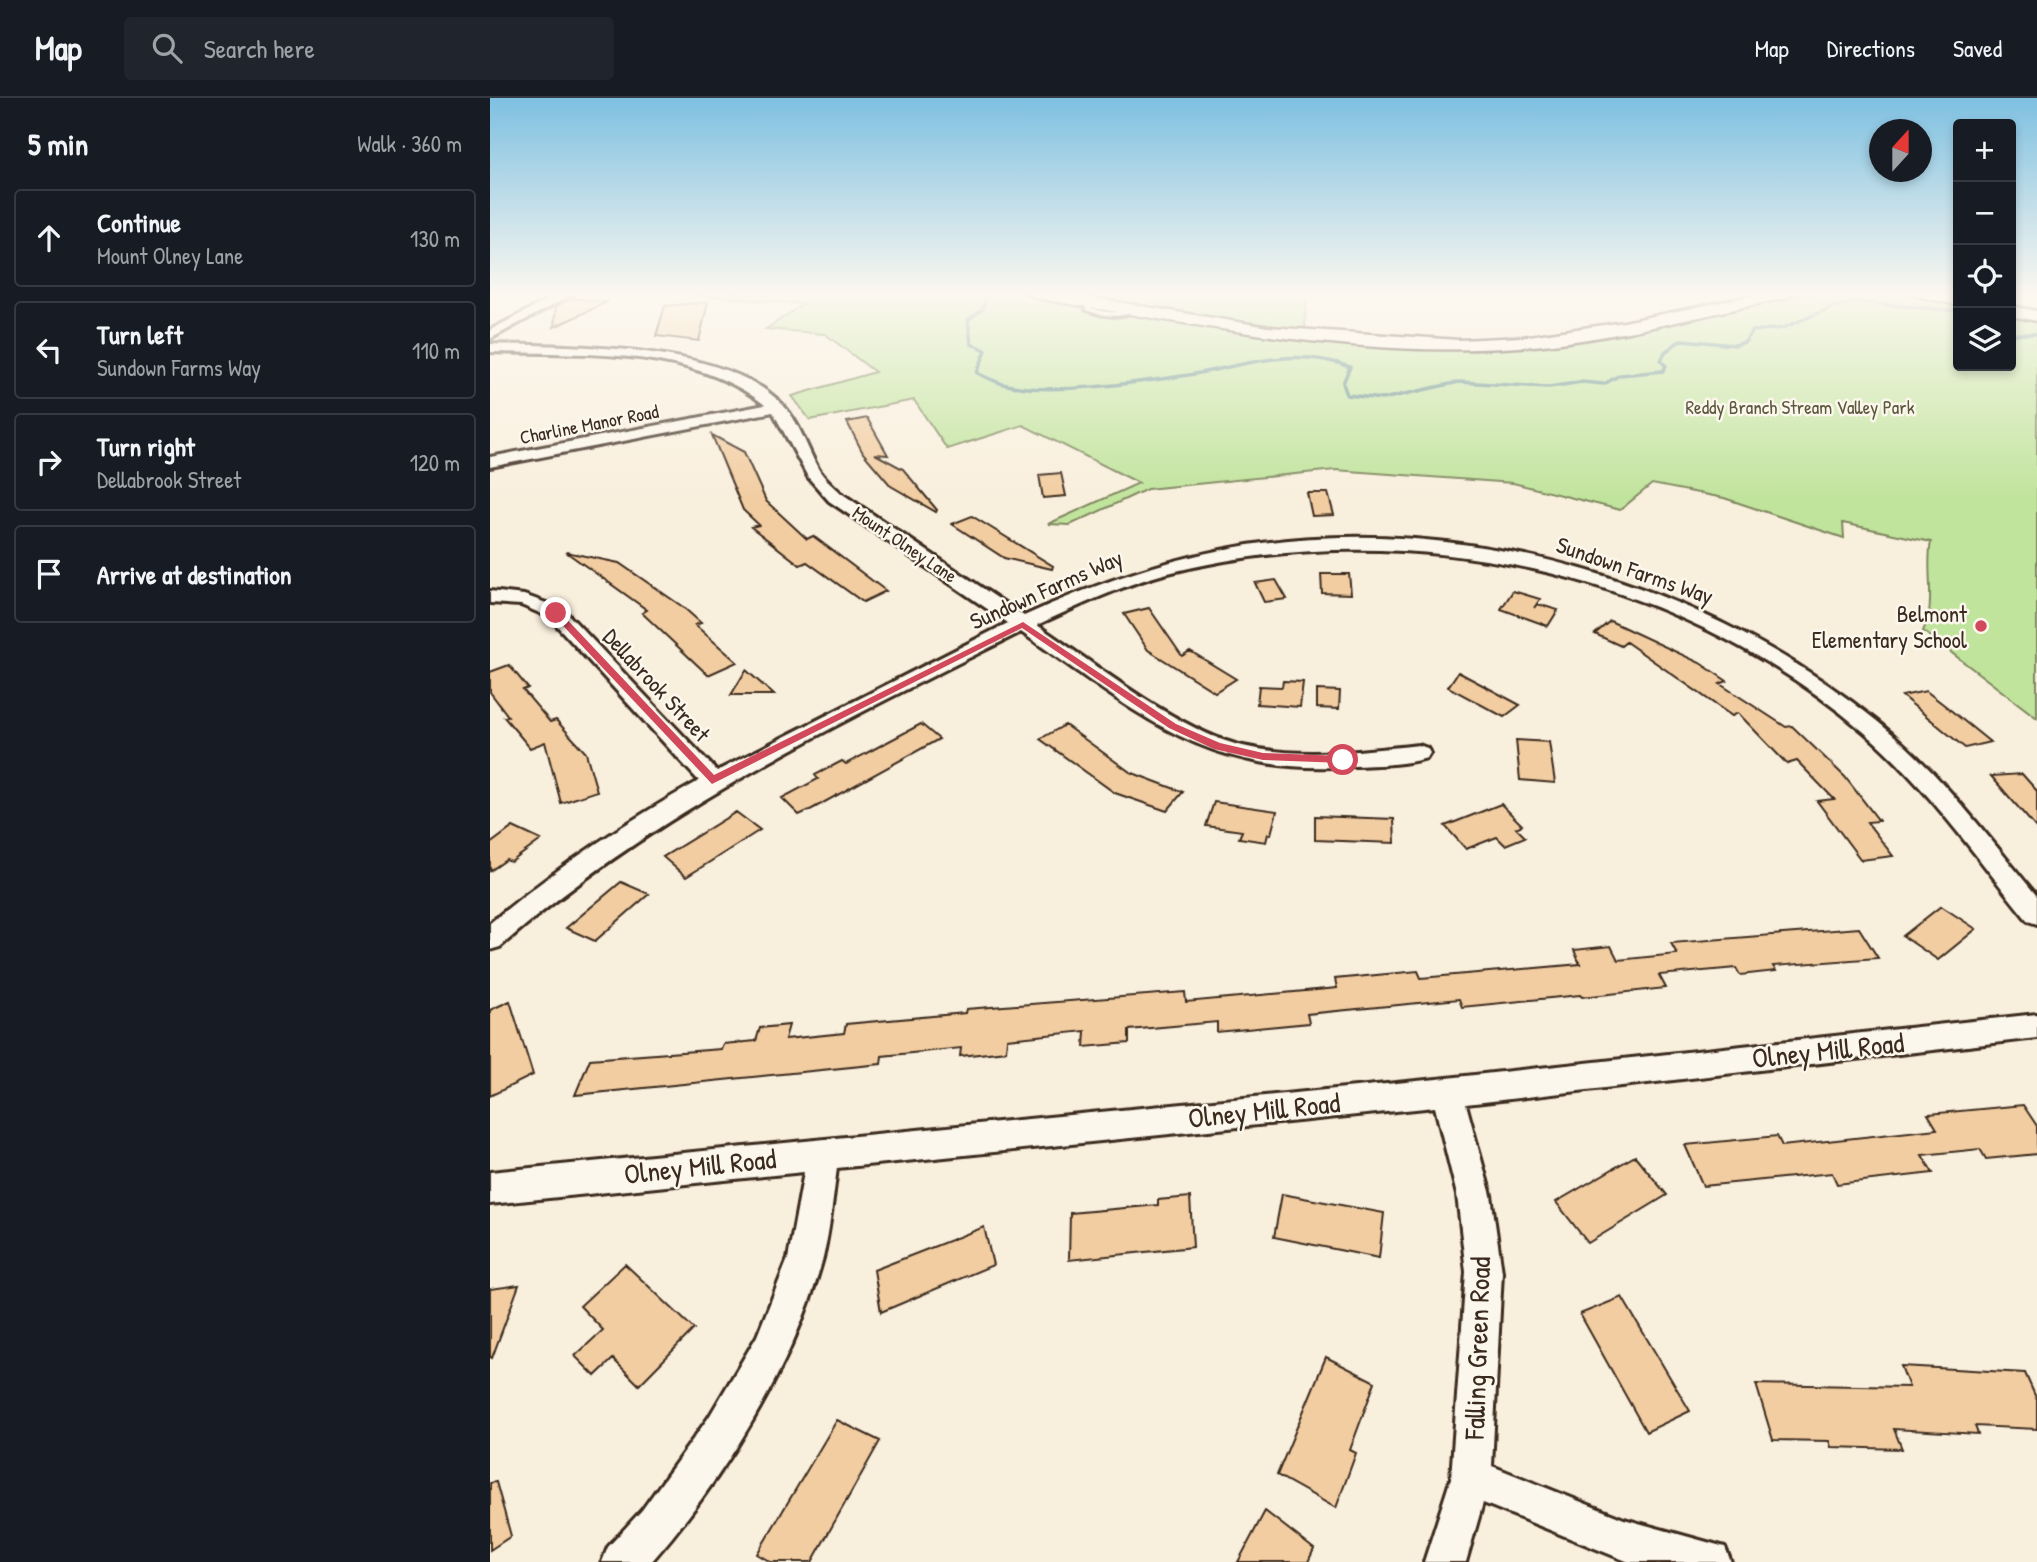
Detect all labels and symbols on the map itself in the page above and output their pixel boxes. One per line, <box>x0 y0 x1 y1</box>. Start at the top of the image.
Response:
north arrow <box>1869 119 1932 182</box>
park label: Reddy Branch Stream Valley Park <box>1685 394 1915 420</box>
street label: Charline Manor Road <box>517 398 661 450</box>
street label: Mount Olney Lane <box>848 499 963 589</box>
street label: Sundown Farms Way <box>1552 529 1718 611</box>
street label: Sundown Farms Way <box>965 541 1127 636</box>
route end <box>540 597 571 628</box>
place label: Belmont Elementary School <box>1812 598 1968 655</box>
marker: Belmont Elementary School <box>1973 618 1989 634</box>
street label: Dellabrook Street <box>596 622 718 749</box>
route start <box>1327 744 1358 775</box>
street label: Olney Mill Road <box>1750 1023 1906 1077</box>
street label: Olney Mill Road <box>1186 1083 1342 1137</box>
street label: Olney Mill Road <box>622 1139 778 1193</box>
street label: Falling Green Road <box>1455 1256 1499 1441</box>

